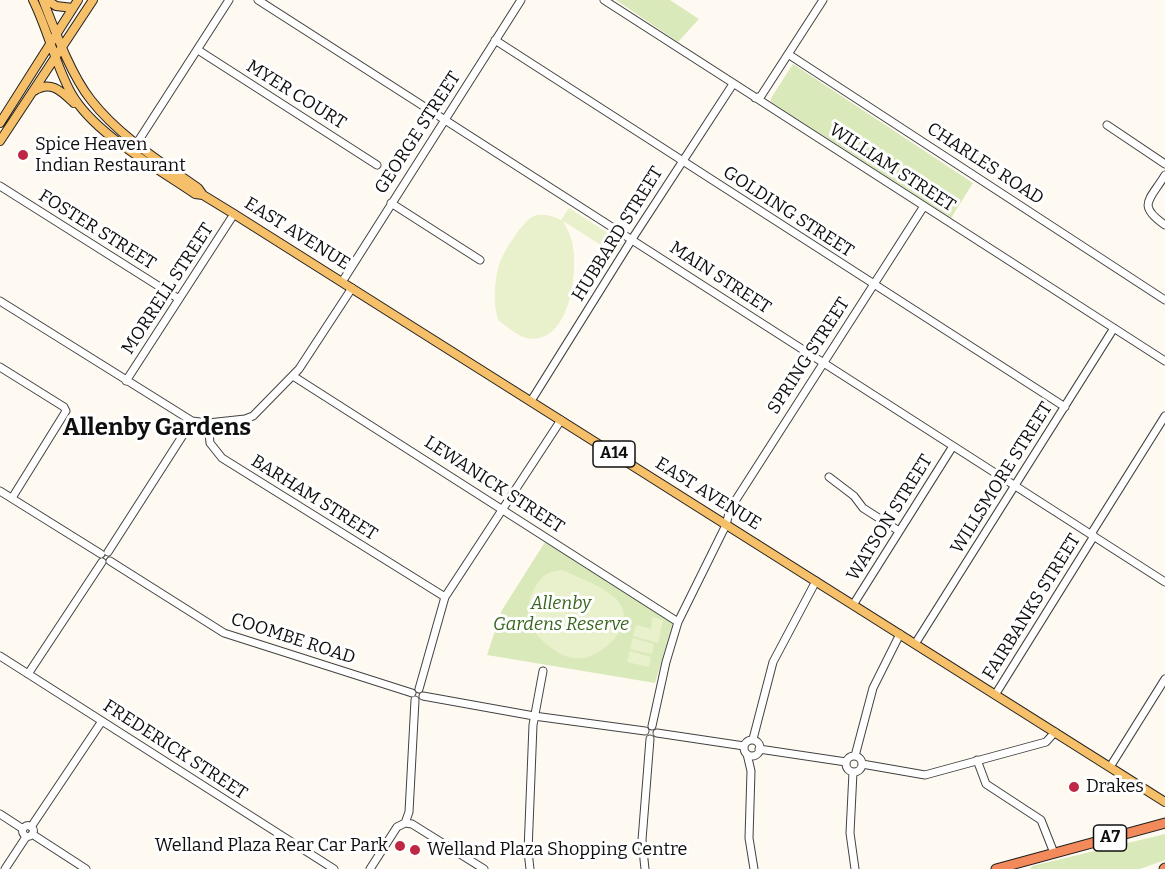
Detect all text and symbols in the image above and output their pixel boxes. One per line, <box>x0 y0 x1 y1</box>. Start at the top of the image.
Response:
street label: MYER COURT <box>242 56 350 134</box>
street label: GEORGE STREET <box>370 68 466 198</box>
street label: CHARLES ROAD <box>923 118 1047 210</box>
street label: WILLIAM STREET <box>825 119 959 217</box>
place label: Spice Heaven Indian Restaurant <box>35 134 186 176</box>
marker: Spice Heaven Indian Restaurant <box>16 148 30 162</box>
street label: GOLDING STREET <box>719 162 857 262</box>
street label: HUBBARD STREET <box>568 163 668 305</box>
street label: FOSTER STREET <box>34 185 160 275</box>
street label: EAST AVENUE <box>240 193 354 275</box>
street label: MORRELL STREET <box>118 219 218 359</box>
street label: MAIN STREET <box>665 237 775 319</box>
street label: SPRING STREET <box>763 294 855 418</box>
street label: WILLSMORE STREET <box>947 398 1057 558</box>
district label: Allenby Gardens <box>63 414 251 442</box>
street label: LEWANICK STREET <box>420 432 568 538</box>
road number: A14 <box>593 441 635 467</box>
street label: BARHAM STREET <box>247 450 381 546</box>
street label: WATSON STREET <box>843 451 937 585</box>
street label: EAST AVENUE <box>651 453 765 535</box>
street label: FAIRBANKS STREET <box>978 530 1086 684</box>
park label: Allenby Gardens Reserve <box>493 593 629 636</box>
street label: COOMBE ROAD <box>228 609 358 669</box>
street label: FREDERICK STREET <box>99 695 251 805</box>
place label: Drakes <box>1086 776 1144 798</box>
marker: Drakes <box>1067 780 1081 794</box>
road number: A7 <box>1094 825 1126 851</box>
place label: Welland Plaza Rear Car Park <box>155 835 388 857</box>
marker: Welland Plaza Rear Car Park <box>393 839 407 853</box>
place label: Welland Plaza Shopping Centre <box>427 839 687 861</box>
marker: Welland Plaza Shopping Centre <box>408 843 422 857</box>

